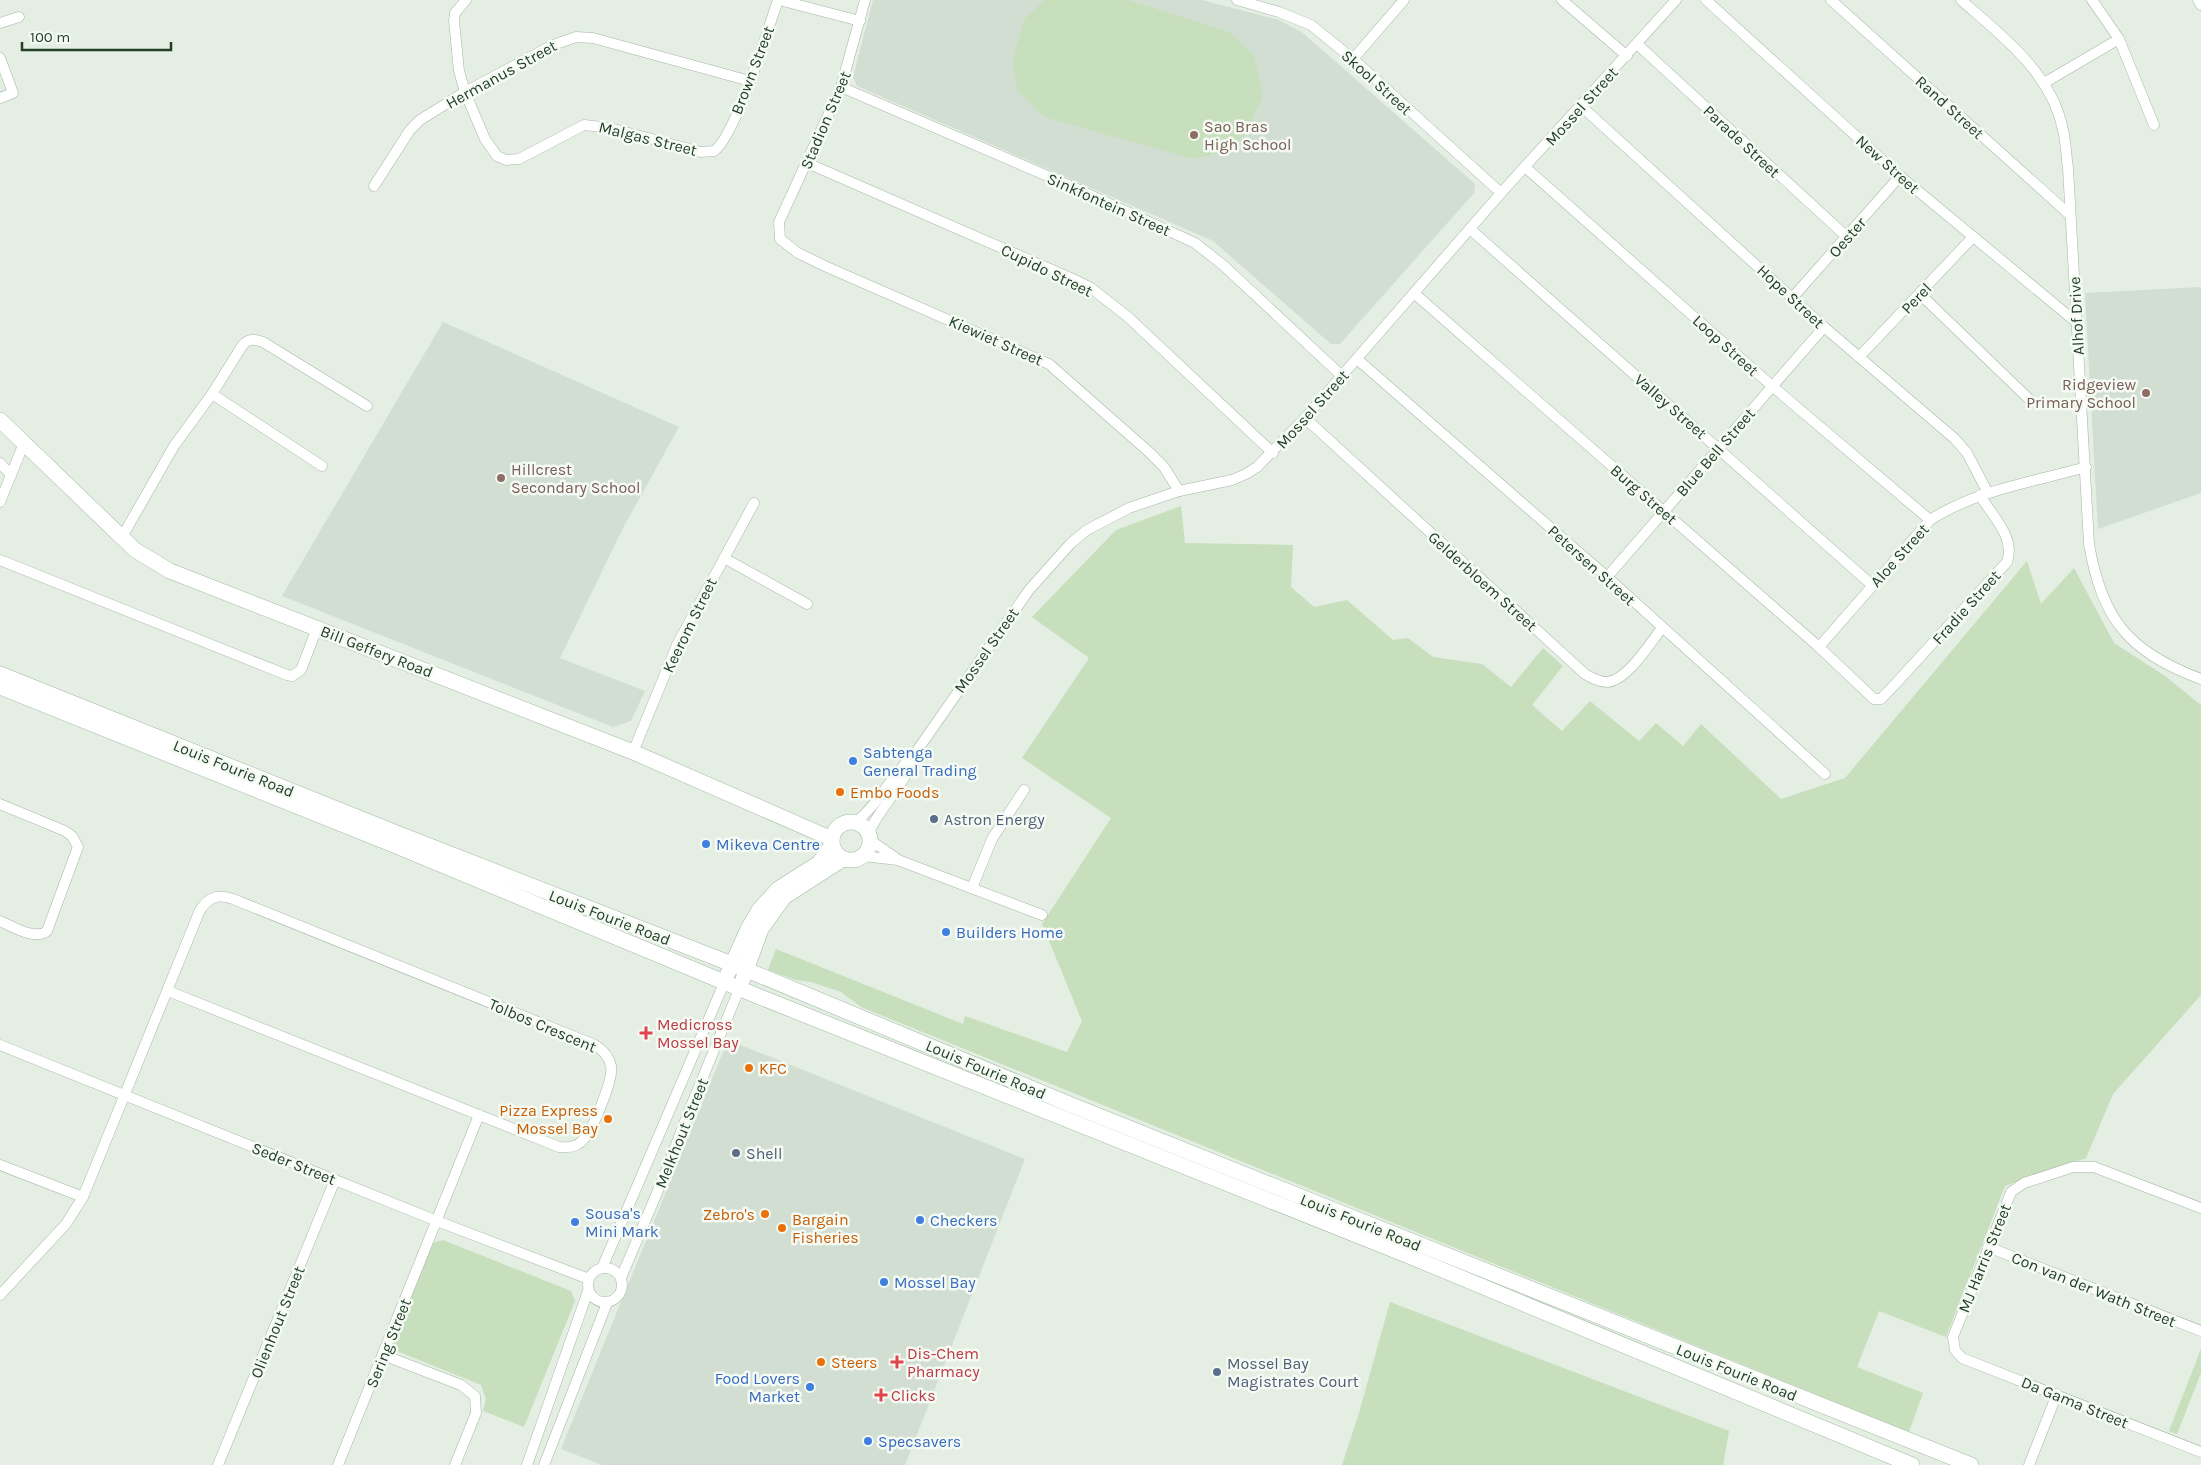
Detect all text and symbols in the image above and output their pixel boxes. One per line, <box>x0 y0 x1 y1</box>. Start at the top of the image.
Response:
scale bar <box>22 20 171 52</box>
street label: Brown Street <box>727 23 778 117</box>
text: 100 m <box>30 28 70 46</box>
street label: Hermanus Street <box>442 36 560 113</box>
street label: Skool Street <box>1337 46 1416 119</box>
street label: Mossel Street <box>1541 63 1622 150</box>
street label: Stadion Street <box>796 68 855 172</box>
street label: Rand Street <box>1912 72 1988 143</box>
street label: Parade Street <box>1699 101 1784 182</box>
street label: Malgas Street <box>597 117 699 160</box>
place label: Sao Bras High School <box>1204 117 1292 154</box>
marker: Sao Bras High School <box>1188 129 1200 141</box>
street label: New Street <box>1852 131 1923 198</box>
street label: Sinkfontein Street <box>1044 169 1173 240</box>
street label: Oester <box>1825 213 1870 261</box>
street label: Cupido Street <box>998 240 1096 301</box>
street label: Hope Street <box>1753 261 1828 332</box>
street label: Alhof Drive <box>2065 276 2088 356</box>
street label: Perel <box>1897 279 1936 318</box>
street label: Kiewiet Street <box>946 311 1046 370</box>
street label: Loop Street <box>1689 311 1763 380</box>
street label: Mossel Street <box>1272 366 1353 453</box>
street label: Valley Street <box>1631 370 1711 443</box>
place label: Ridgeview Primary School <box>2026 375 2136 412</box>
marker: Ridgeview Primary School <box>2140 387 2152 399</box>
street label: Blue Bell Street <box>1672 404 1759 500</box>
place label: Hillcrest Secondary School <box>511 460 640 497</box>
street label: Burg Street <box>1607 460 1681 528</box>
marker: Hillcrest Secondary School <box>495 472 507 484</box>
street label: Aloe Street <box>1866 520 1933 591</box>
street label: Petersen Street <box>1544 521 1639 610</box>
street label: Gelderbloem Street <box>1424 527 1541 635</box>
street label: Fradie Street <box>1928 566 2005 648</box>
street label: Keerom Street <box>658 575 721 676</box>
street label: Mossel Street <box>950 604 1023 697</box>
street label: Bill Geffery Road <box>318 621 436 682</box>
street label: Louis Fourie Road <box>171 736 297 801</box>
place label: Sabtenga General Trading <box>863 743 977 780</box>
marker: Sabtenga General Trading <box>847 755 859 767</box>
place label: Embo Foods <box>850 783 939 802</box>
marker: Embo Foods <box>834 786 846 798</box>
place label: Astron Energy <box>944 810 1045 829</box>
marker: Astron Energy <box>928 813 940 825</box>
place label: Mikeva Centre <box>716 835 820 854</box>
marker: Mikeva Centre <box>700 838 712 850</box>
street label: Louis Fourie Road <box>546 886 673 949</box>
place label: Builders Home <box>956 923 1063 942</box>
marker: Builders Home <box>940 926 952 938</box>
street label: Tolbos Crescent <box>486 994 599 1057</box>
place label: Medicross Mossel Bay <box>657 1015 739 1052</box>
marker: Medicross Mossel Bay <box>639 1026 653 1040</box>
street label: Louis Fourie Road <box>923 1036 1049 1103</box>
place label: KFC <box>759 1059 787 1078</box>
marker: KFC <box>743 1062 755 1074</box>
street label: Melkhout Street <box>651 1075 712 1191</box>
place label: Pizza Express Mossel Bay <box>499 1101 599 1138</box>
marker: Pizza Express Mossel Bay <box>602 1113 614 1125</box>
street label: Seder Street <box>249 1138 339 1189</box>
place label: Shell <box>746 1144 783 1163</box>
marker: Shell <box>730 1147 742 1159</box>
street label: Louis Fourie Road <box>1298 1190 1424 1255</box>
street label: MJ Harris Street <box>1954 1201 2015 1315</box>
place label: Sousa's Mini Mark <box>585 1204 659 1241</box>
place label: Zebro's <box>703 1205 755 1224</box>
marker: Zebro's <box>759 1208 771 1220</box>
place label: Bargain Fisheries <box>792 1210 859 1247</box>
place label: Checkers <box>930 1211 997 1230</box>
marker: Checkers <box>914 1214 926 1226</box>
marker: Sousa's Mini Mark <box>569 1216 581 1228</box>
marker: Bargain Fisheries <box>776 1222 788 1234</box>
street label: Con van der Wath Street <box>2009 1248 2179 1331</box>
street label: Olienhout Street <box>246 1263 309 1381</box>
place label: Mossel Bay <box>894 1273 976 1292</box>
marker: Mossel Bay <box>878 1276 890 1288</box>
street label: Sering Street <box>362 1296 415 1391</box>
street label: Louis Fourie Road <box>1674 1340 1800 1405</box>
place label: Dis-Chem Pharmacy <box>907 1344 980 1381</box>
place label: Steers <box>831 1353 877 1372</box>
place label: Mossel Bay Magistrates Court <box>1227 1354 1359 1391</box>
marker: Steers <box>815 1356 827 1368</box>
marker: Dis-Chem Pharmacy <box>891 1356 903 1368</box>
marker: Mossel Bay Magistrates Court <box>1211 1366 1223 1378</box>
place label: Food Lovers Market <box>715 1369 800 1406</box>
street label: Da Gama Street <box>2019 1372 2131 1433</box>
marker: Food Lovers Market <box>804 1381 816 1393</box>
place label: Clicks <box>891 1386 936 1405</box>
marker: Clicks <box>875 1389 887 1401</box>
place label: Specsavers <box>878 1432 961 1451</box>
marker: Specsavers <box>862 1435 874 1447</box>

